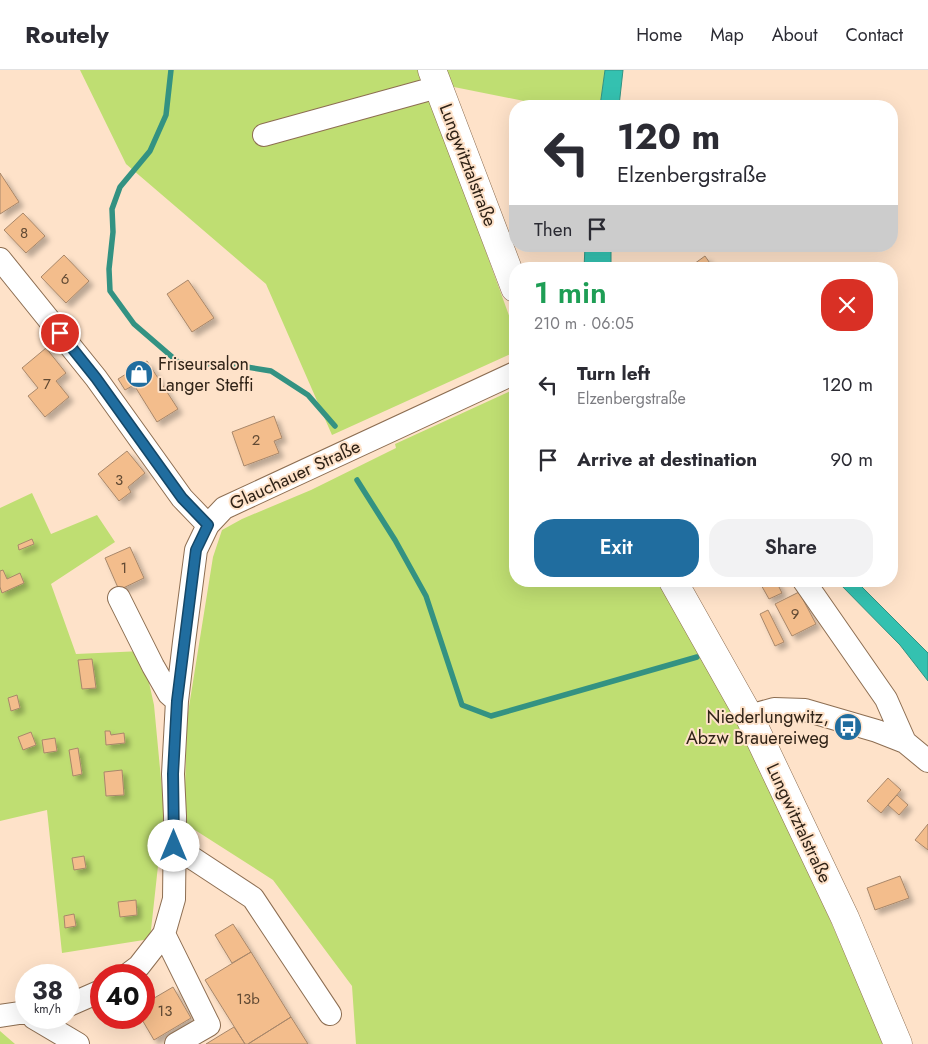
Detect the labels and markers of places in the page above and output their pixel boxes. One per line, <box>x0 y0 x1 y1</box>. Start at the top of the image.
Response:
pin <box>39 312 81 354</box>
place label: Friseursalon Langer Steffi <box>158 351 254 398</box>
shop icon: Friseursalon Langer Steffi <box>124 359 154 389</box>
place label: Niederlungwitz, Abzw Brauereiweg <box>686 704 829 751</box>
bus stop icon: Niederlungwitz, Abzw Brauereiweg <box>833 712 863 742</box>

